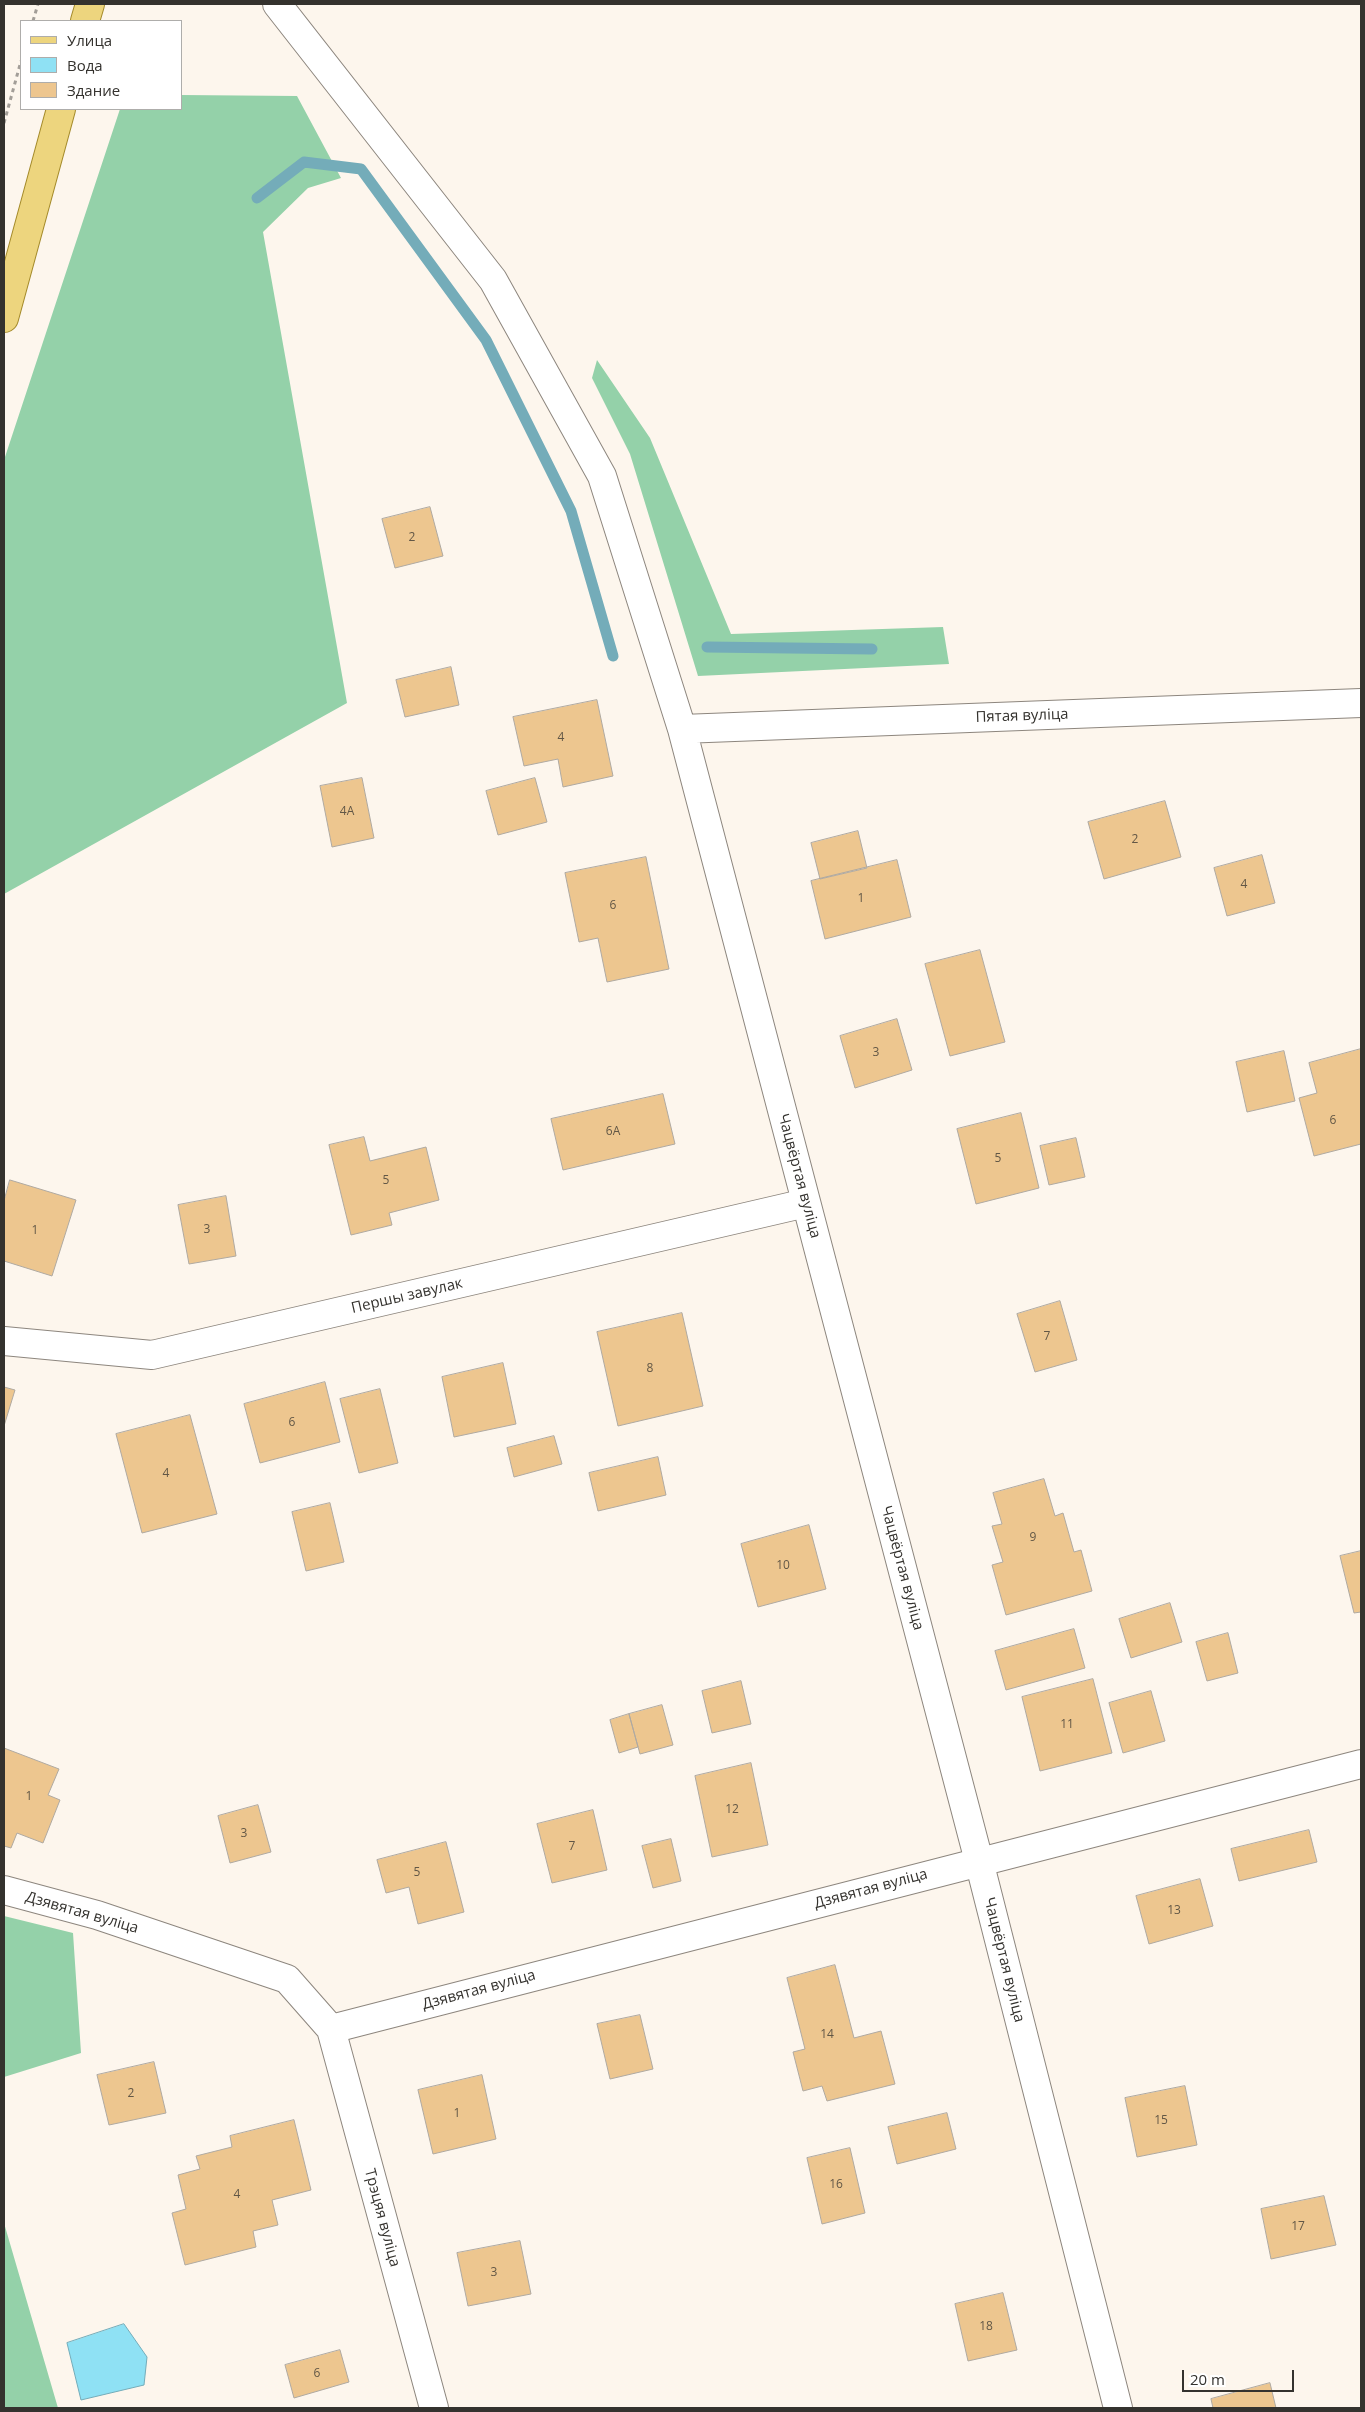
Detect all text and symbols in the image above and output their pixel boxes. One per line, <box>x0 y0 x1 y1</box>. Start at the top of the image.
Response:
legend <box>20 20 182 110</box>
text: Улица <box>67 30 112 50</box>
text: Вода <box>67 55 103 75</box>
text: Здание <box>67 80 120 100</box>
house number: 2 <box>409 531 415 545</box>
street label: Пятая вуліца <box>975 705 1069 727</box>
house number: 4 <box>558 731 564 745</box>
house number: 4А <box>340 805 354 819</box>
house number: 2 <box>1132 833 1138 847</box>
house number: 4 <box>1241 878 1247 892</box>
house number: 1 <box>858 892 864 906</box>
house number: 6 <box>610 899 616 913</box>
house number: 3 <box>873 1046 879 1060</box>
street label: Чацвёртая вуліца <box>774 1112 824 1240</box>
house number: 6 <box>1330 1114 1336 1128</box>
house number: 6А <box>606 1125 620 1139</box>
house number: 5 <box>995 1152 1001 1166</box>
house number: 5 <box>383 1174 389 1188</box>
house number: 3 <box>204 1223 210 1237</box>
house number: 1 <box>32 1224 38 1238</box>
street label: Першы завулак <box>350 1274 464 1318</box>
house number: 7 <box>1044 1330 1050 1344</box>
house number: 8 <box>647 1362 653 1376</box>
house number: 6 <box>289 1416 295 1430</box>
house number: 4 <box>163 1467 169 1481</box>
street label: Чацвёртая вуліца <box>877 1504 927 1632</box>
house number: 9 <box>1030 1531 1036 1545</box>
house number: 10 <box>776 1559 790 1573</box>
house number: 11 <box>1060 1718 1074 1732</box>
house number: 1 <box>26 1790 32 1804</box>
house number: 12 <box>725 1803 739 1817</box>
house number: 3 <box>241 1827 247 1841</box>
house number: 7 <box>569 1840 575 1854</box>
street label: Дзявятая вуліца <box>812 1865 930 1913</box>
house number: 5 <box>414 1866 420 1880</box>
street label: Дзявятая вуліца <box>23 1888 141 1938</box>
street label: Чацвёртая вуліца <box>980 1896 1028 2024</box>
house number: 13 <box>1167 1904 1181 1918</box>
street label: Дзявятая вуліца <box>420 1966 538 2014</box>
house number: 14 <box>820 2028 834 2042</box>
house number: 2 <box>128 2087 134 2101</box>
house number: 1 <box>454 2107 460 2121</box>
house number: 15 <box>1154 2114 1168 2128</box>
street label: Трэцяя вуліца <box>360 2167 404 2269</box>
house number: 16 <box>829 2178 843 2192</box>
house number: 4 <box>234 2188 240 2202</box>
house number: 17 <box>1291 2220 1305 2234</box>
house number: 3 <box>491 2266 497 2280</box>
house number: 18 <box>979 2320 993 2334</box>
scale bar <box>1185 2360 1298 2392</box>
house number: 6 <box>314 2367 320 2381</box>
text: 20 m <box>1190 2369 1225 2389</box>

